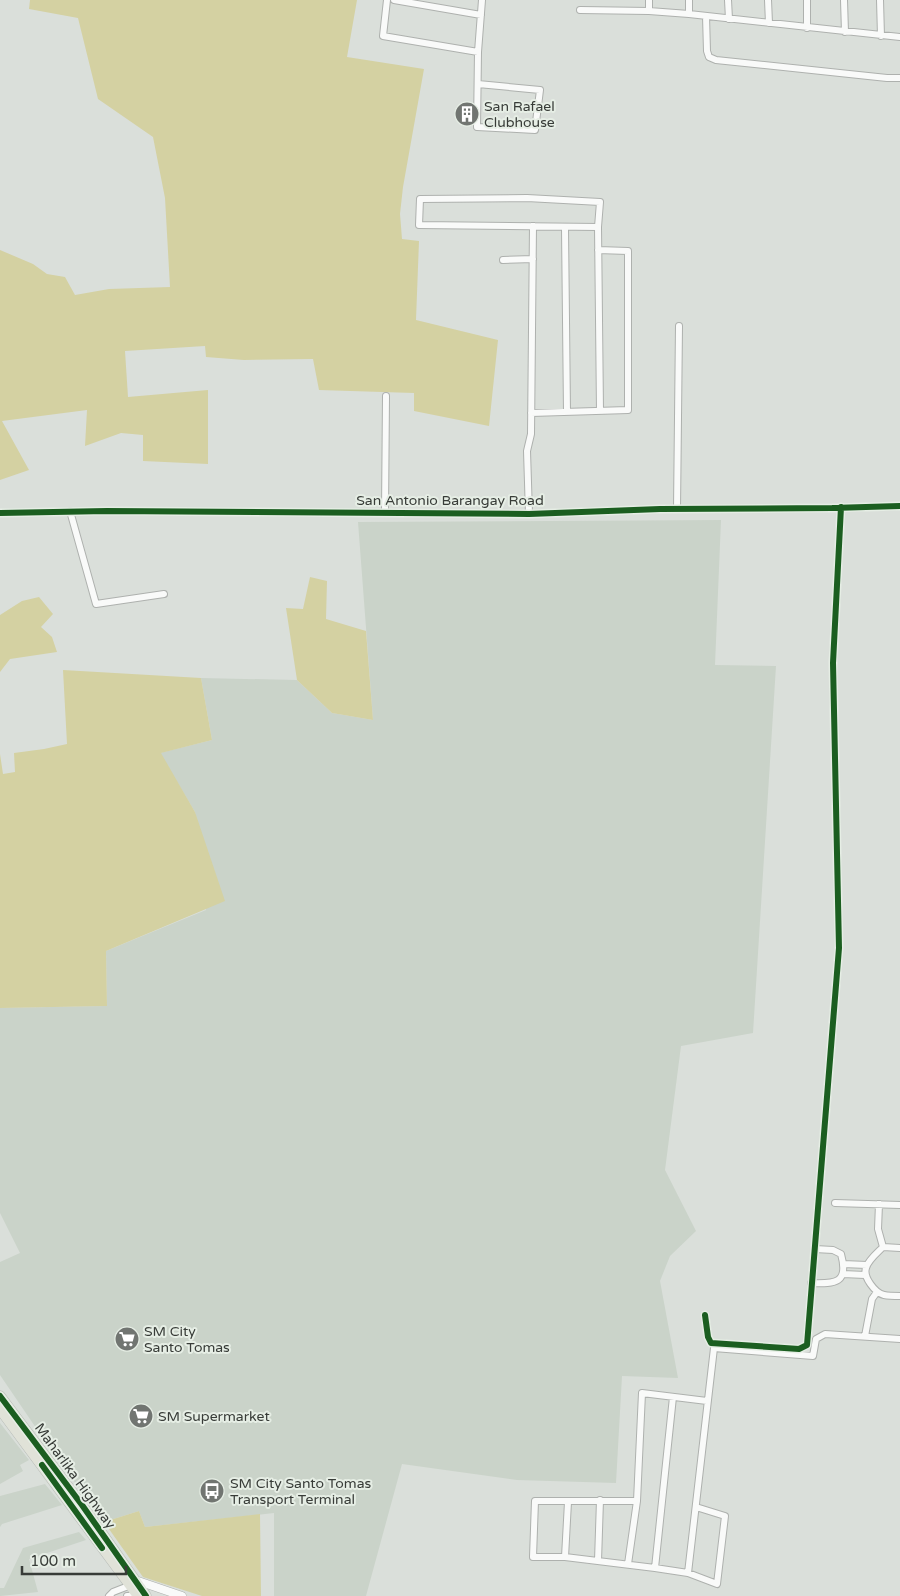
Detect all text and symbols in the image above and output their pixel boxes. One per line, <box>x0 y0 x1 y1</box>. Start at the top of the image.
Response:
place label: San Rafael Clubhouse <box>484 98 555 131</box>
building icon: San Rafael Clubhouse <box>454 101 480 127</box>
street label: San Antonio Barangay Road <box>356 492 544 509</box>
place label: SM City Santo Tomas <box>144 1323 230 1356</box>
supermarket icon: SM City Santo Tomas <box>114 1326 140 1352</box>
supermarket icon: SM Supermarket <box>128 1403 154 1429</box>
place label: SM Supermarket <box>158 1408 270 1425</box>
street label: Maharlika Highway <box>31 1420 119 1533</box>
place label: SM City Santo Tomas Transport Terminal <box>230 1475 372 1508</box>
bus stop icon: SM City Santo Tomas Transport Terminal <box>199 1478 225 1504</box>
scale bar <box>22 1544 126 1576</box>
text: 100 m <box>30 1552 76 1570</box>

